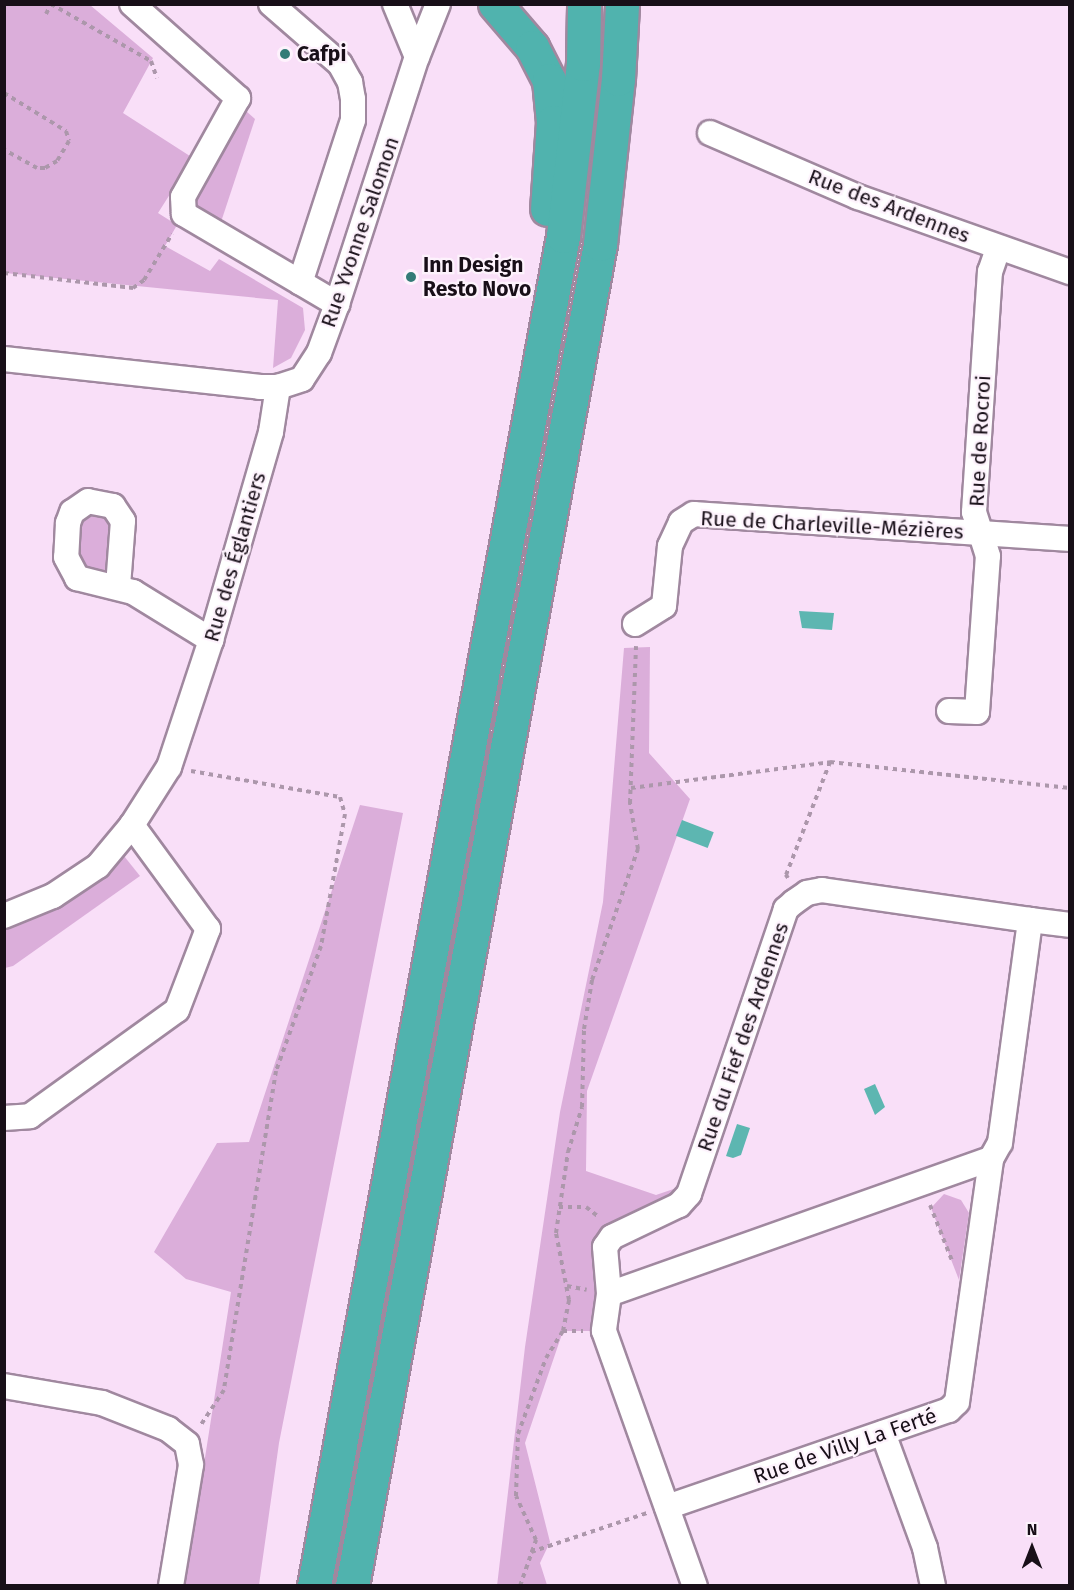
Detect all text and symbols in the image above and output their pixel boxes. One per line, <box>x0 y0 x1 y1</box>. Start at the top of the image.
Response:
place label: Cafpi <box>297 41 346 67</box>
marker: Cafpi <box>278 47 292 61</box>
street label: Rue Yvonne Salomon <box>316 133 404 331</box>
street label: Rue des Ardennes <box>805 164 973 248</box>
place label: Inn Design Resto Novo <box>423 252 531 302</box>
marker: Inn Design Resto Novo <box>404 270 418 284</box>
street label: Rue de Rocroi <box>964 375 996 507</box>
street label: Rue des Églantiers <box>199 469 271 645</box>
street label: Rue de Charleville-Mézières <box>700 506 964 544</box>
street label: Rue du Fief des Ardennes <box>692 919 794 1155</box>
street label: Rue de Villy La Ferté <box>750 1403 940 1489</box>
north arrow <box>1002 1518 1062 1578</box>
text: N <box>1027 1520 1037 1539</box>

